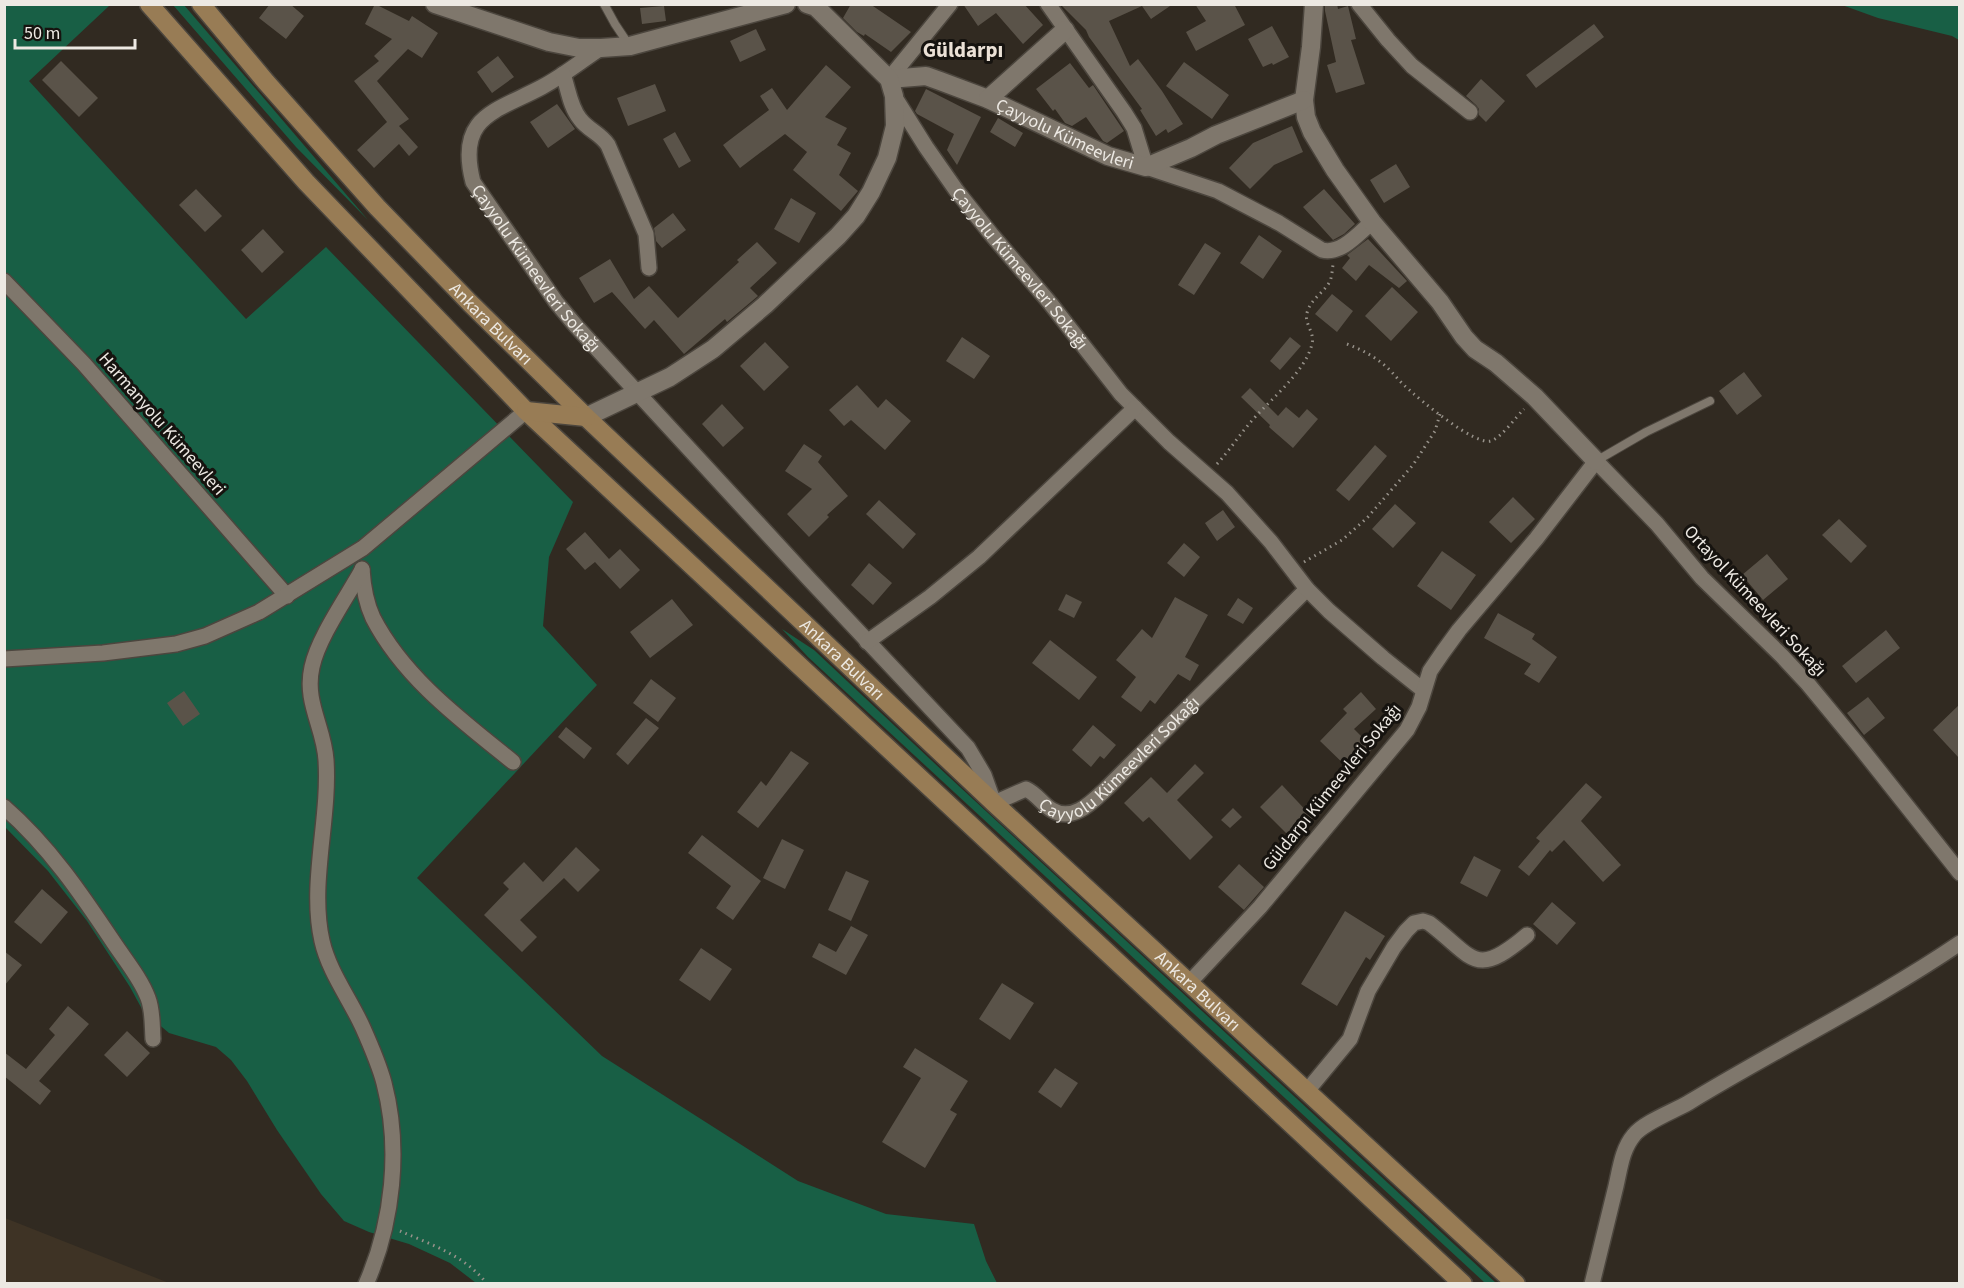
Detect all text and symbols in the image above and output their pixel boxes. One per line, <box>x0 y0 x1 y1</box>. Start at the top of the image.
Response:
scale bar <box>15 12 135 50</box>
text: 50 m <box>24 21 60 46</box>
district label: Güldarpı <box>923 35 1003 65</box>
street label: Çayyolu Kümeevleri <box>992 92 1137 175</box>
street label: Çayyolu Kümeevleri Sokağı <box>466 179 607 358</box>
street label: Çayyolu Kümeevleri Sokağı <box>946 182 1094 355</box>
street label: Ankara Bulvarı <box>444 277 539 371</box>
street label: Harmanyolu Kümeevleri <box>93 347 231 501</box>
street label: Ortayol Kümeevleri Sokağı <box>1678 520 1832 682</box>
street label: Ankara Bulvarı <box>794 613 891 706</box>
street label: Çayyolu Kümeevleri Sokağı <box>1033 690 1205 827</box>
street label: Güldarpı Kümeevleri Sokağı <box>1257 698 1407 876</box>
street label: Ankara Bulvarı <box>1149 945 1246 1037</box>

